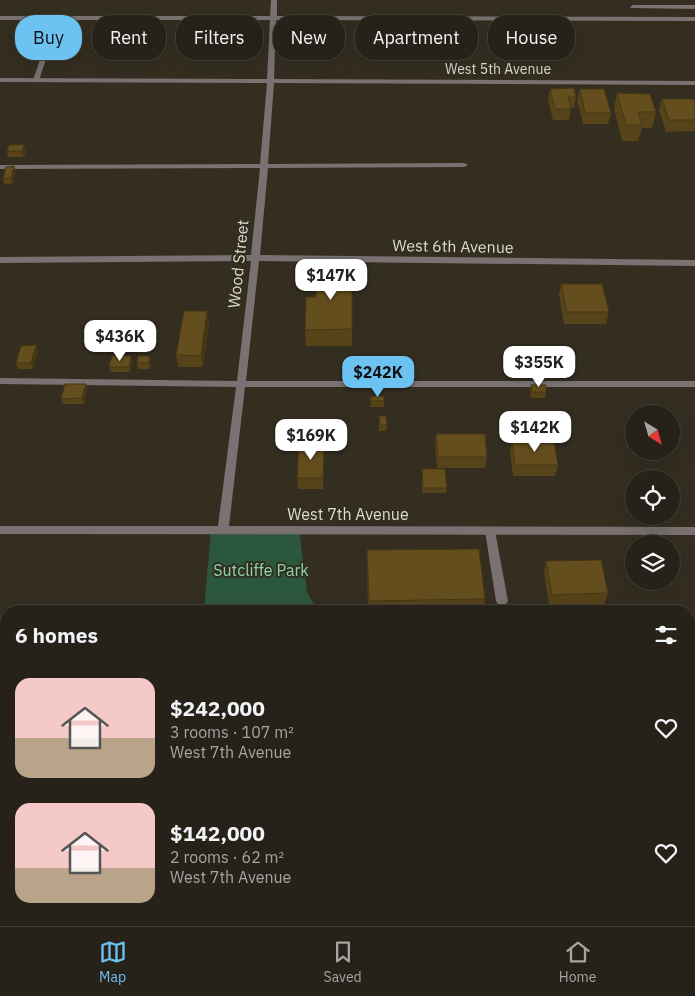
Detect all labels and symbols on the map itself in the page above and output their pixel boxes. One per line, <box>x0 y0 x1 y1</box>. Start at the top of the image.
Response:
street label: West 5th Avenue <box>445 60 551 78</box>
street label: Wood Street <box>223 219 253 309</box>
street label: West 6th Avenue <box>392 235 514 257</box>
pin: $147K <box>296 258 366 301</box>
pin: $436K <box>85 320 155 362</box>
pin: $355K <box>504 346 574 388</box>
pin: $242K <box>343 356 413 398</box>
north arrow <box>625 405 680 460</box>
pin: $142K <box>500 410 570 453</box>
pin: $169K <box>276 418 346 461</box>
street label: West 7th Avenue <box>287 504 409 524</box>
park label: Sutcliffe Park <box>213 560 309 580</box>

